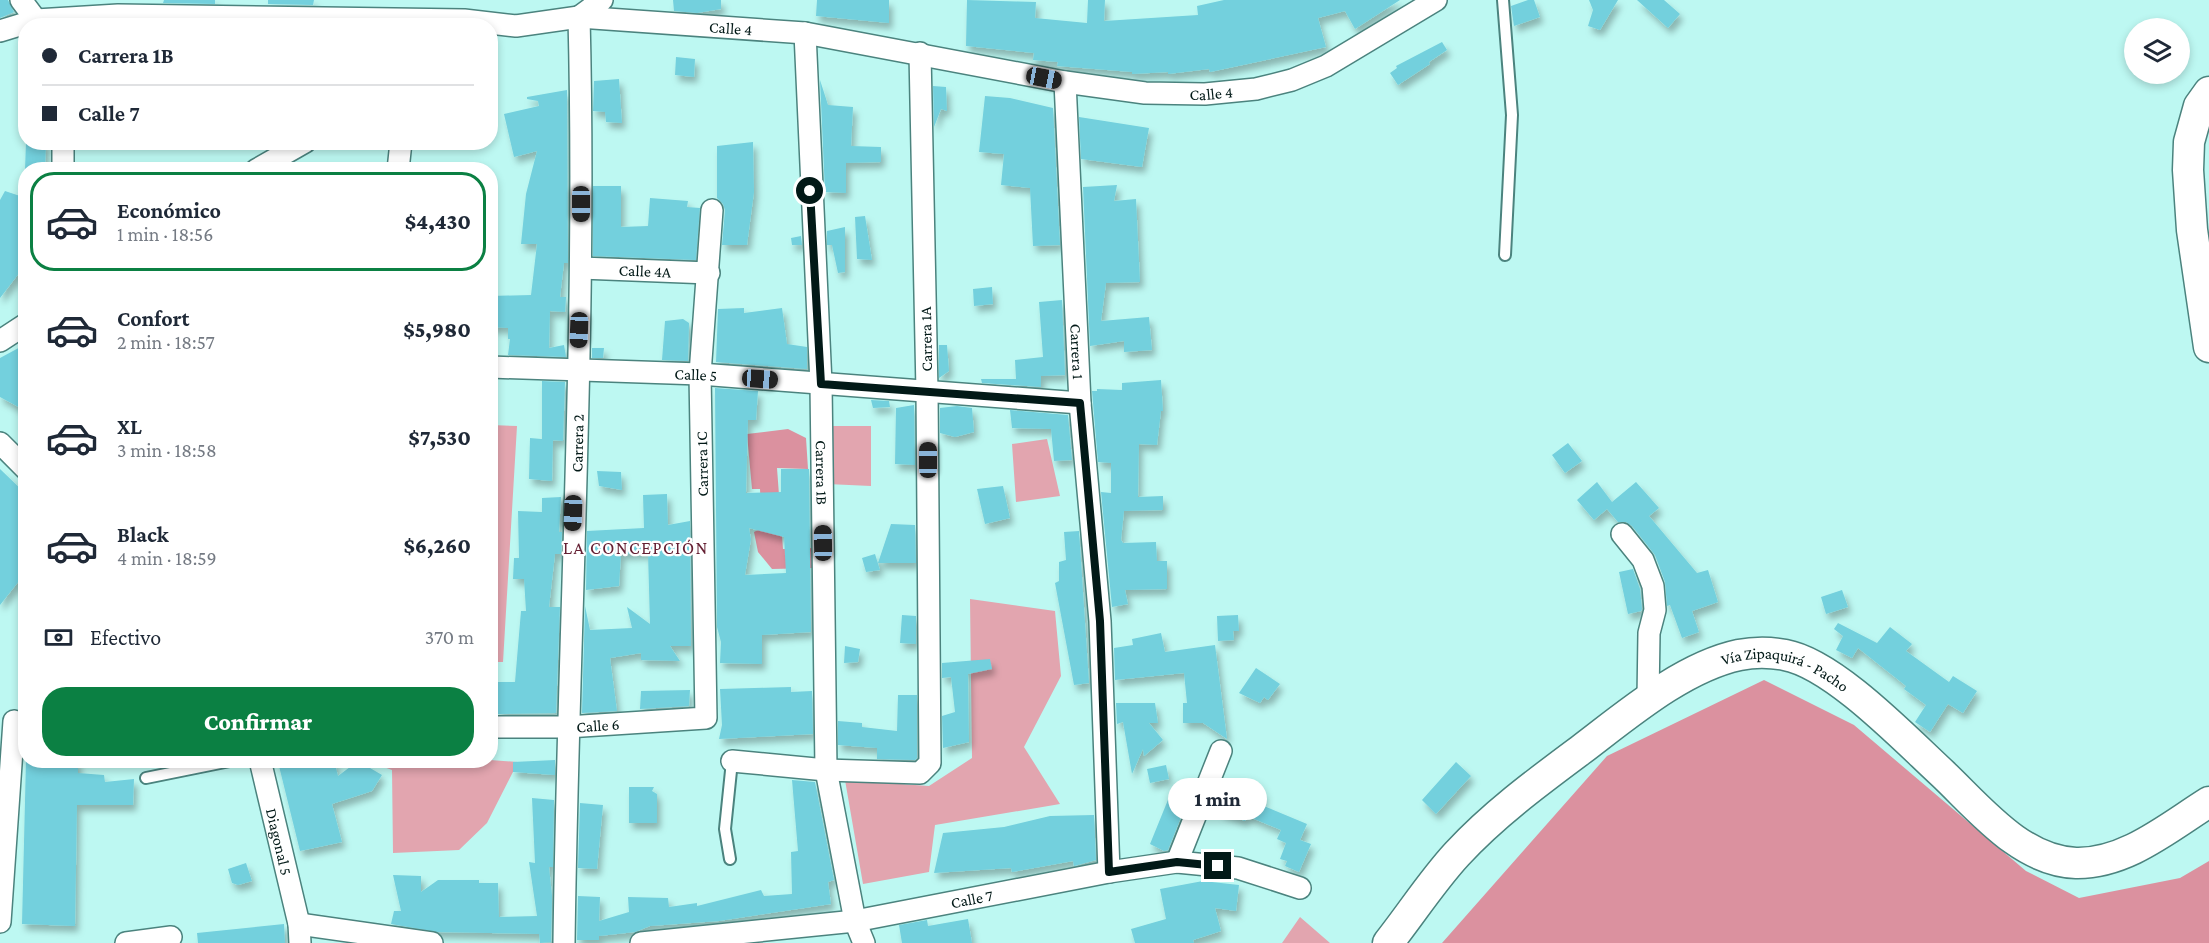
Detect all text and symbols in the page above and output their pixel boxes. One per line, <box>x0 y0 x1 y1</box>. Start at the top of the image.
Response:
street label: Calle 4 <box>709 18 753 38</box>
map controls <box>2124 18 2190 84</box>
button: layers <box>2124 18 2190 84</box>
text: Carrera 1B <box>78 43 174 68</box>
car <box>1025 66 1063 90</box>
street label: Calle 4 <box>1189 83 1234 103</box>
text: Calle 7 <box>78 101 140 126</box>
route start <box>796 177 823 204</box>
car <box>572 186 590 222</box>
icon: car <box>45 195 99 249</box>
text: Económico <box>117 198 221 223</box>
text: $4,430 <box>405 209 471 234</box>
text: 1 min · 18:56 <box>117 223 213 245</box>
street label: Calle 4A <box>618 261 672 280</box>
icon: car <box>45 303 99 357</box>
street label: Carrera 1A <box>917 305 935 372</box>
text: Confort <box>117 306 190 331</box>
car <box>569 312 589 348</box>
text: $5,980 <box>403 317 471 342</box>
street label: Carrera 1 <box>1068 323 1087 380</box>
text: 2 min · 18:57 <box>117 331 215 353</box>
street label: Calle 5 <box>674 365 718 384</box>
car <box>741 369 779 389</box>
icon: car <box>45 411 99 465</box>
street label: Carrera 2 <box>568 413 586 473</box>
text: XL <box>117 414 142 439</box>
text: $7,530 <box>408 425 471 450</box>
street label: Carrera 1C <box>693 431 711 497</box>
text: 3 min · 18:58 <box>117 439 217 461</box>
street label: Carrera 1B <box>813 440 831 505</box>
car <box>919 442 937 478</box>
car <box>563 495 583 531</box>
icon: car <box>45 519 99 573</box>
text: Black <box>117 522 169 547</box>
car <box>814 525 832 561</box>
text: $6,260 <box>403 533 471 558</box>
district label: LA CONCEPCIÓN <box>563 538 709 558</box>
text: 4 min · 18:59 <box>117 547 217 569</box>
icon: cash <box>42 621 75 654</box>
text: Efectivo <box>90 625 161 650</box>
text: 370 m <box>425 626 474 648</box>
street label: Vía Zipaquirá - Pacho <box>1719 644 1852 695</box>
button: Confirmar <box>42 687 474 756</box>
street label: Calle 6 <box>576 715 620 735</box>
callout: 1 min <box>1168 779 1268 821</box>
text: 1 min <box>1194 788 1241 810</box>
street label: Diagonal 5 <box>263 806 296 877</box>
route end <box>1204 852 1231 879</box>
street label: Calle 7 <box>949 886 995 911</box>

